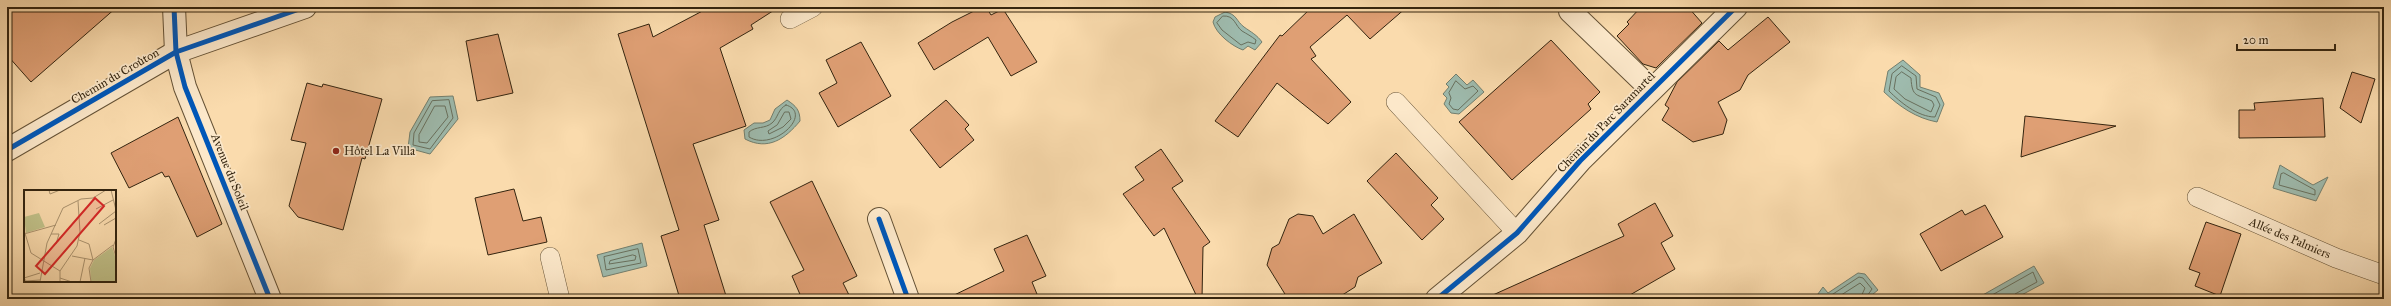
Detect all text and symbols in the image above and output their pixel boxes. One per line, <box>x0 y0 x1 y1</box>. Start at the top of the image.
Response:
scale bar <box>2237 26 2335 52</box>
text: 20 m <box>2243 33 2269 47</box>
street label: Chemin du Croûton <box>68 45 162 107</box>
street label: Chemin du Parc Saramartel <box>1554 68 1658 175</box>
street label: Avenue du Soleil <box>208 131 252 213</box>
place label: Hôtel La Villa <box>344 144 416 158</box>
marker: Hôtel La Villa <box>331 146 341 156</box>
inset map <box>24 190 116 282</box>
street label: Allée des Palmiers <box>2246 214 2333 261</box>

